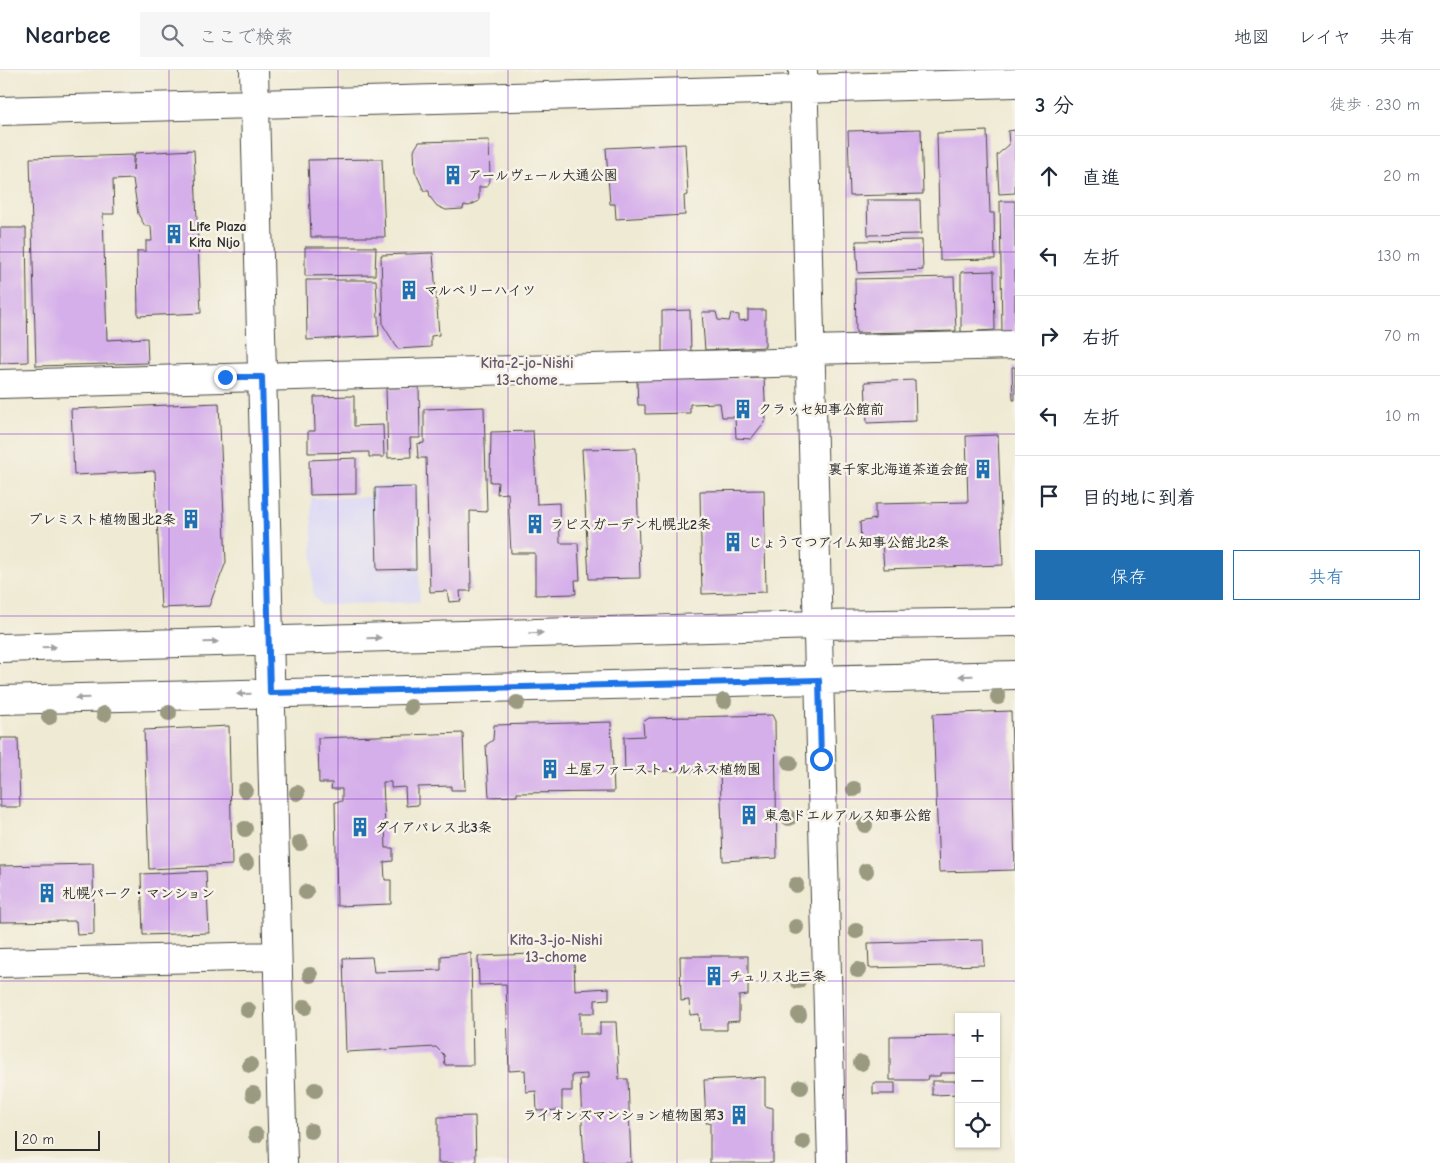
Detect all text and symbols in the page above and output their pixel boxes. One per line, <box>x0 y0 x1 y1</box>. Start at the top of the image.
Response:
search box <box>140 12 490 57</box>
text: Nearbee <box>25 21 110 49</box>
icon: search <box>158 21 186 49</box>
text: ここで検索 <box>198 26 293 48</box>
text: 地図 <box>1234 27 1270 48</box>
text: レイヤ <box>1298 27 1351 48</box>
text: 共有 <box>1379 27 1415 48</box>
text: 3 分 <box>1035 93 1074 117</box>
text: 徒歩 · 230 m <box>1330 96 1420 114</box>
icon: ahead <box>1035 162 1063 190</box>
building icon: アールヴェール大通公園 <box>442 164 464 186</box>
place label: アールヴェール大通公園 <box>468 167 618 184</box>
text: 直進 <box>1082 167 1120 189</box>
text: 20 m <box>1383 167 1420 185</box>
place label: Life Plaza Kita Nijo <box>189 218 247 251</box>
building icon: Life Plaza Kita Nijo <box>163 223 185 245</box>
icon: left <box>1035 242 1063 270</box>
text: 左折 <box>1082 247 1120 269</box>
text: 130 m <box>1377 247 1420 265</box>
building icon: マルベリーハイツ <box>398 279 420 301</box>
place label: マルベリーハイツ <box>424 282 536 299</box>
icon: right <box>1035 322 1063 350</box>
text: 右折 <box>1082 327 1120 349</box>
text: 70 m <box>1384 327 1420 345</box>
district label: Kita-2-jo-Nishi 13-chome <box>480 354 574 389</box>
route end <box>214 366 237 389</box>
building icon: クラッセ知事公館前 <box>732 398 754 420</box>
place label: クラッセ知事公館前 <box>758 401 884 418</box>
icon: left <box>1035 402 1063 430</box>
text: 左折 <box>1082 407 1120 429</box>
text: 10 m <box>1385 407 1420 425</box>
building icon: 裏千家北海道茶道会館 <box>972 458 994 480</box>
place label: 裏千家北海道茶道会館 <box>828 461 968 478</box>
icon: arrive <box>1035 482 1063 510</box>
text: 目的地に到着 <box>1082 487 1196 509</box>
building icon: プレミスト植物園北2条 <box>180 508 202 530</box>
place label: プレミスト植物園北2条 <box>28 511 176 528</box>
building icon: ラピスガーデン札幌北2条 <box>524 513 546 535</box>
place label: ラピスガーデン札幌北2条 <box>550 516 711 533</box>
building icon: じょうてつアイム知事公館北2条 <box>722 531 744 553</box>
place label: じょうてつアイム知事公館北2条 <box>748 534 950 551</box>
button: 保存 <box>1035 550 1223 600</box>
button: 共有 <box>1233 550 1420 600</box>
one-way arrow <box>528 629 544 637</box>
one-way arrow <box>366 634 382 642</box>
one-way arrow <box>203 638 219 646</box>
one-way arrow <box>41 642 57 650</box>
one-way arrow <box>958 672 974 680</box>
one-way arrow <box>236 690 252 698</box>
one-way arrow <box>73 694 89 702</box>
route start <box>810 748 833 771</box>
building icon: 土屋ファースト・ルネス植物園 <box>539 758 561 780</box>
place label: 土屋ファースト・ルネス植物園 <box>565 761 761 778</box>
building icon: 東急ドエルアルス知事公館 <box>738 804 760 826</box>
place label: 東急ドエルアルス知事公館 <box>764 807 931 824</box>
building icon: ダイアパレス北3条 <box>349 816 371 838</box>
place label: ダイアパレス北3条 <box>375 819 492 836</box>
building icon: 札幌パーク・マンション <box>36 882 58 904</box>
place label: 札幌パーク・マンション <box>62 885 215 902</box>
district label: Kita-3-jo-Nishi 13-chome <box>509 931 603 966</box>
building icon: チュリス北三条 <box>703 965 725 987</box>
place label: チュリス北三条 <box>729 968 826 985</box>
map controls <box>955 1013 1000 1148</box>
button: + <box>955 1013 1000 1058</box>
button: − <box>955 1058 1000 1103</box>
button: locate <box>955 1103 1000 1148</box>
building icon: ライオンズマンション植物園第3 <box>728 1104 750 1126</box>
place label: ライオンズマンション植物園第3 <box>523 1107 724 1124</box>
scale bar <box>15 1128 100 1151</box>
text: 20 m <box>22 1131 54 1148</box>

